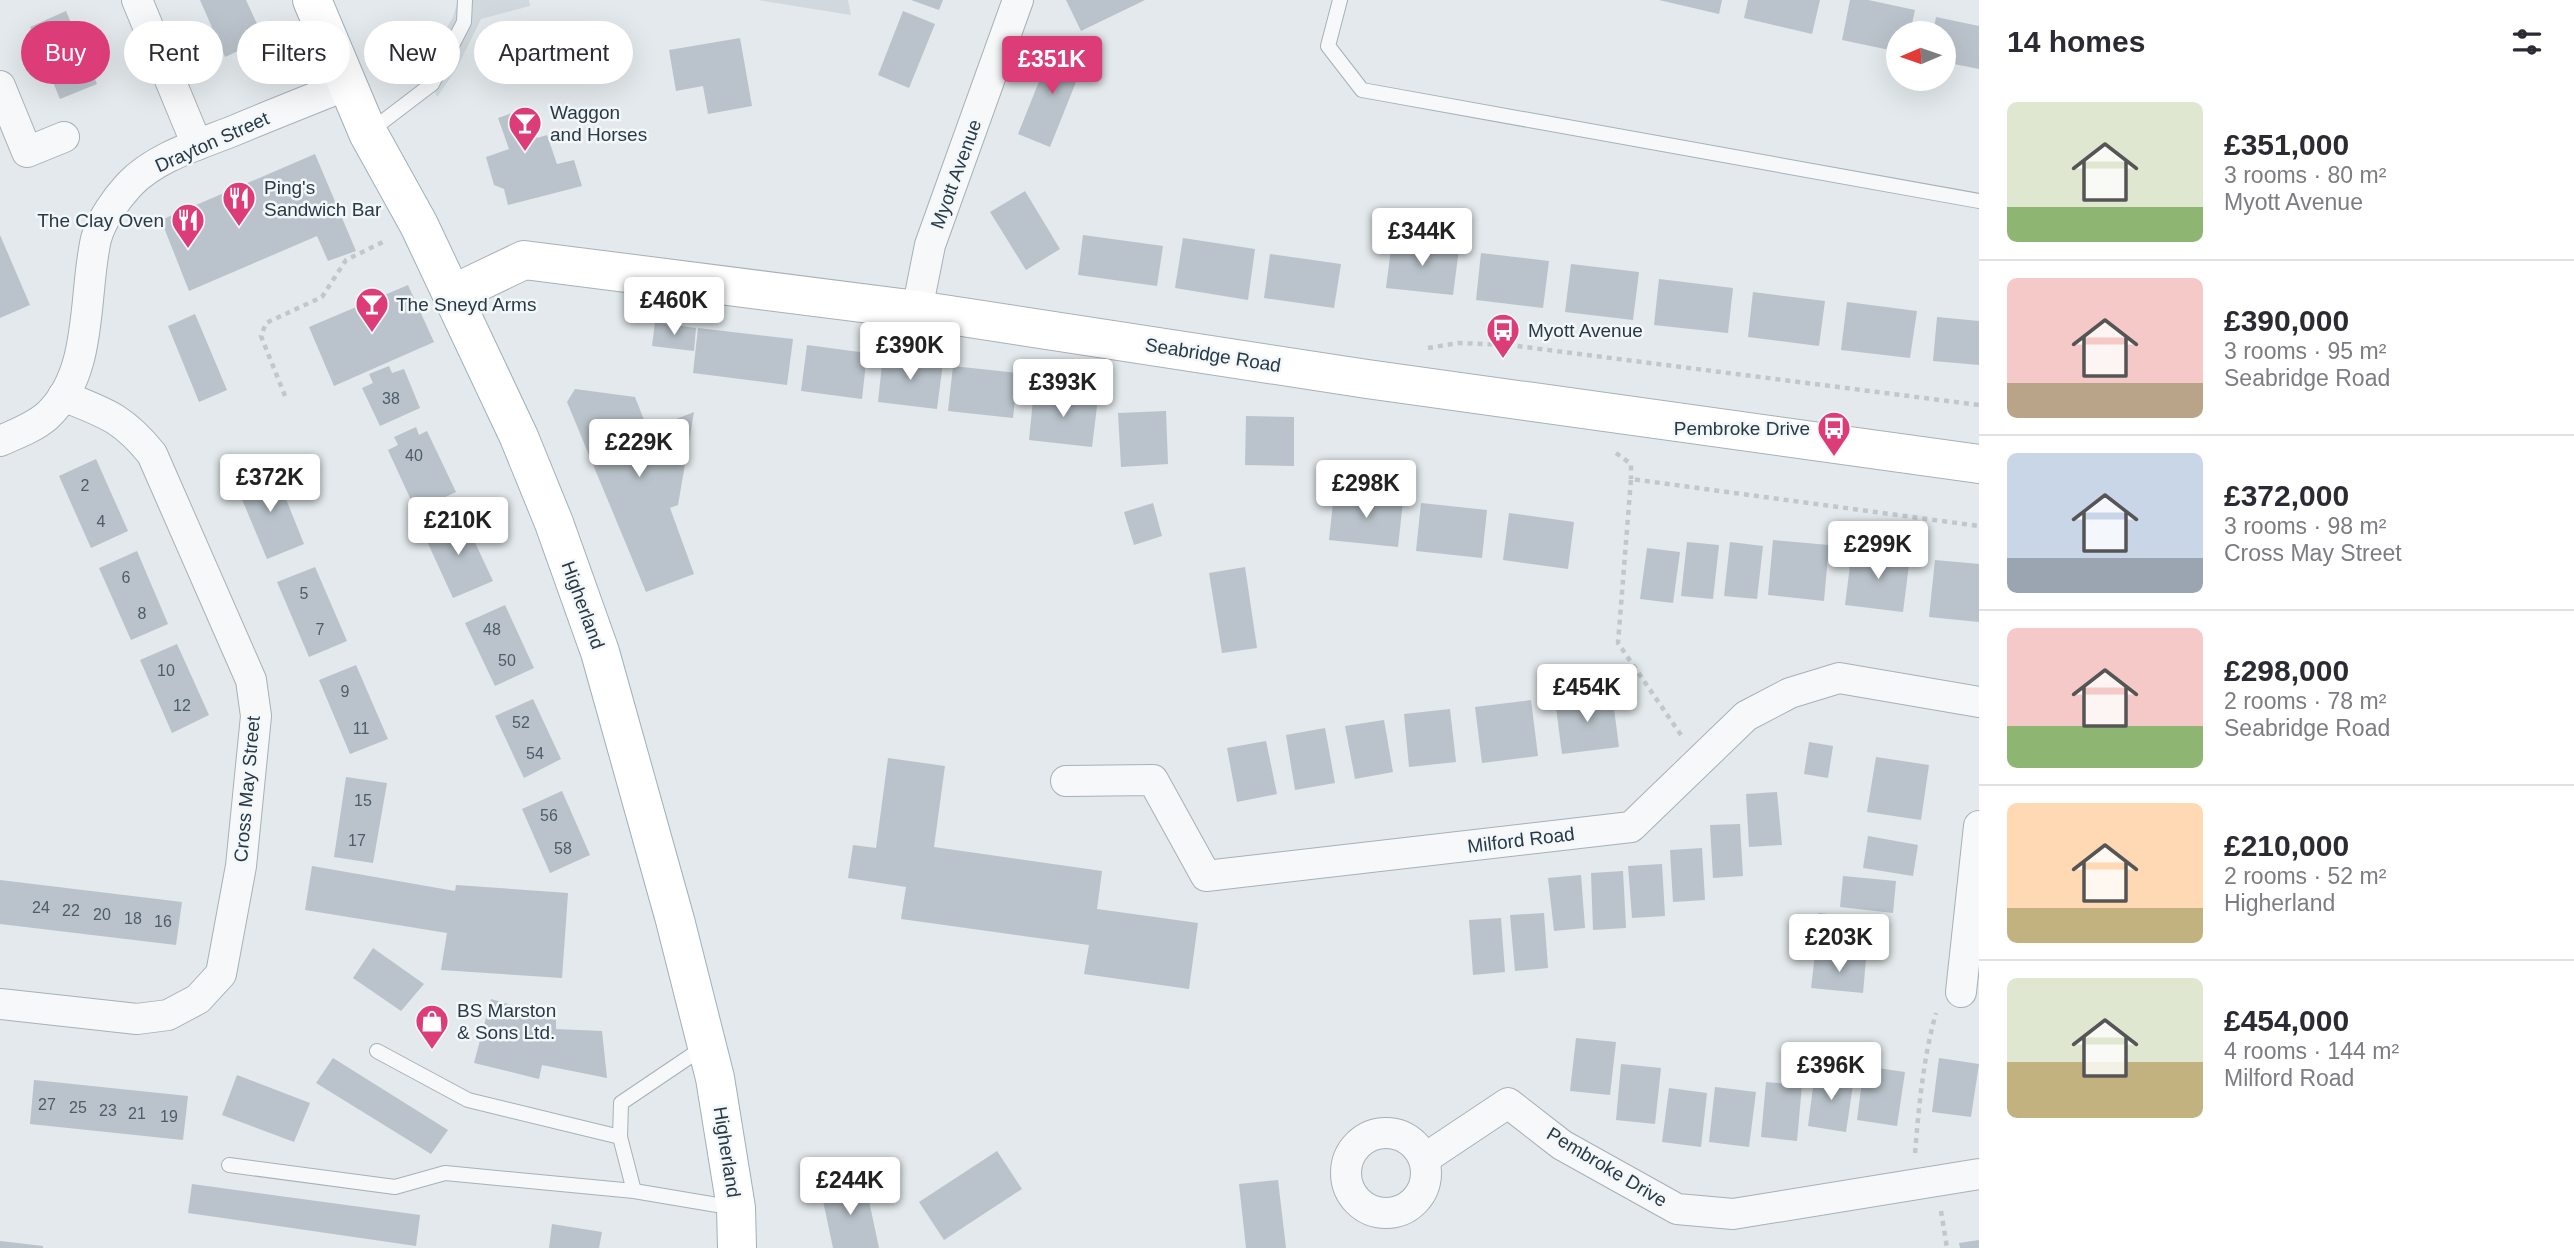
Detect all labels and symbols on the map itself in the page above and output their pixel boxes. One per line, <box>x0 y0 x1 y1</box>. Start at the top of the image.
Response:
north arrow <box>1886 21 1956 91</box>
pin: £351K <box>1003 36 1101 96</box>
place label: Waggon and Horses <box>550 102 647 145</box>
bar icon: Waggon and Horses <box>506 104 544 153</box>
street label: Drayton Street <box>152 107 273 177</box>
street label: Myott Avenue <box>927 116 985 232</box>
place label: Ping's Sandwich Bar <box>264 177 382 220</box>
restaurant icon: Ping's Sandwich Bar <box>220 179 258 228</box>
restaurant icon: The Clay Oven <box>169 201 207 250</box>
pin: £344K <box>1373 208 1471 268</box>
place label: The Clay Oven <box>37 210 164 231</box>
pin: £460K <box>625 278 723 337</box>
bar icon: The Sneyd Arms <box>353 285 391 334</box>
place label: The Sneyd Arms <box>396 294 536 315</box>
bus stop icon: Myott Avenue <box>1484 311 1522 360</box>
place label: Myott Avenue <box>1528 320 1643 341</box>
pin: £390K <box>861 322 959 382</box>
street label: Seabridge Road <box>1144 334 1282 376</box>
pin: £393K <box>1014 360 1112 419</box>
house number: 38 <box>382 390 400 407</box>
bus stop icon: Pembroke Drive <box>1815 409 1853 458</box>
place label: Pembroke Drive <box>1674 418 1810 439</box>
pin: £229K <box>590 420 688 479</box>
house number: 40 <box>405 447 423 464</box>
pin: £372K <box>221 454 319 514</box>
pin: £298K <box>1317 461 1415 520</box>
house number: 2 <box>81 477 90 494</box>
pin: £210K <box>409 498 507 557</box>
house number: 4 <box>97 513 106 530</box>
pin: £299K <box>1829 522 1927 581</box>
street label: Higherland <box>557 558 609 652</box>
house number: 6 <box>122 569 131 586</box>
house number: 5 <box>300 585 309 602</box>
house number: 8 <box>138 605 147 622</box>
house number: 7 <box>316 621 325 638</box>
house number: 48 <box>483 621 501 638</box>
house number: 50 <box>498 652 516 669</box>
house number: 10 <box>157 662 175 679</box>
pin: £454K <box>1538 664 1636 724</box>
house number: 9 <box>341 683 350 700</box>
house number: 12 <box>173 697 191 714</box>
street label: Cross May Street <box>230 714 264 863</box>
house number: 52 <box>512 714 530 731</box>
house number: 11 <box>353 720 369 737</box>
house number: 54 <box>526 745 544 762</box>
house number: 15 <box>354 792 372 809</box>
house number: 56 <box>540 807 558 824</box>
street label: Milford Road <box>1466 823 1576 857</box>
house number: 17 <box>348 832 366 849</box>
house number: 58 <box>554 840 572 857</box>
house number: 24 <box>32 899 50 916</box>
house number: 22 <box>62 902 80 919</box>
house number: 20 <box>93 906 111 923</box>
house number: 18 <box>124 910 142 927</box>
house number: 16 <box>154 913 172 930</box>
pin: £203K <box>1790 914 1888 974</box>
place label: BS Marston & Sons Ltd. <box>457 1000 556 1043</box>
shop icon: BS Marston & Sons Ltd. <box>413 1002 451 1051</box>
pin: £396K <box>1782 1042 1880 1102</box>
house number: 27 <box>38 1096 56 1113</box>
house number: 25 <box>69 1099 87 1116</box>
house number: 23 <box>99 1102 117 1119</box>
house number: 21 <box>128 1105 146 1122</box>
street label: Higherland <box>709 1105 745 1199</box>
house number: 19 <box>160 1108 178 1125</box>
street label: Pembroke Drive <box>1543 1123 1671 1211</box>
pin: £244K <box>801 1158 899 1217</box>

